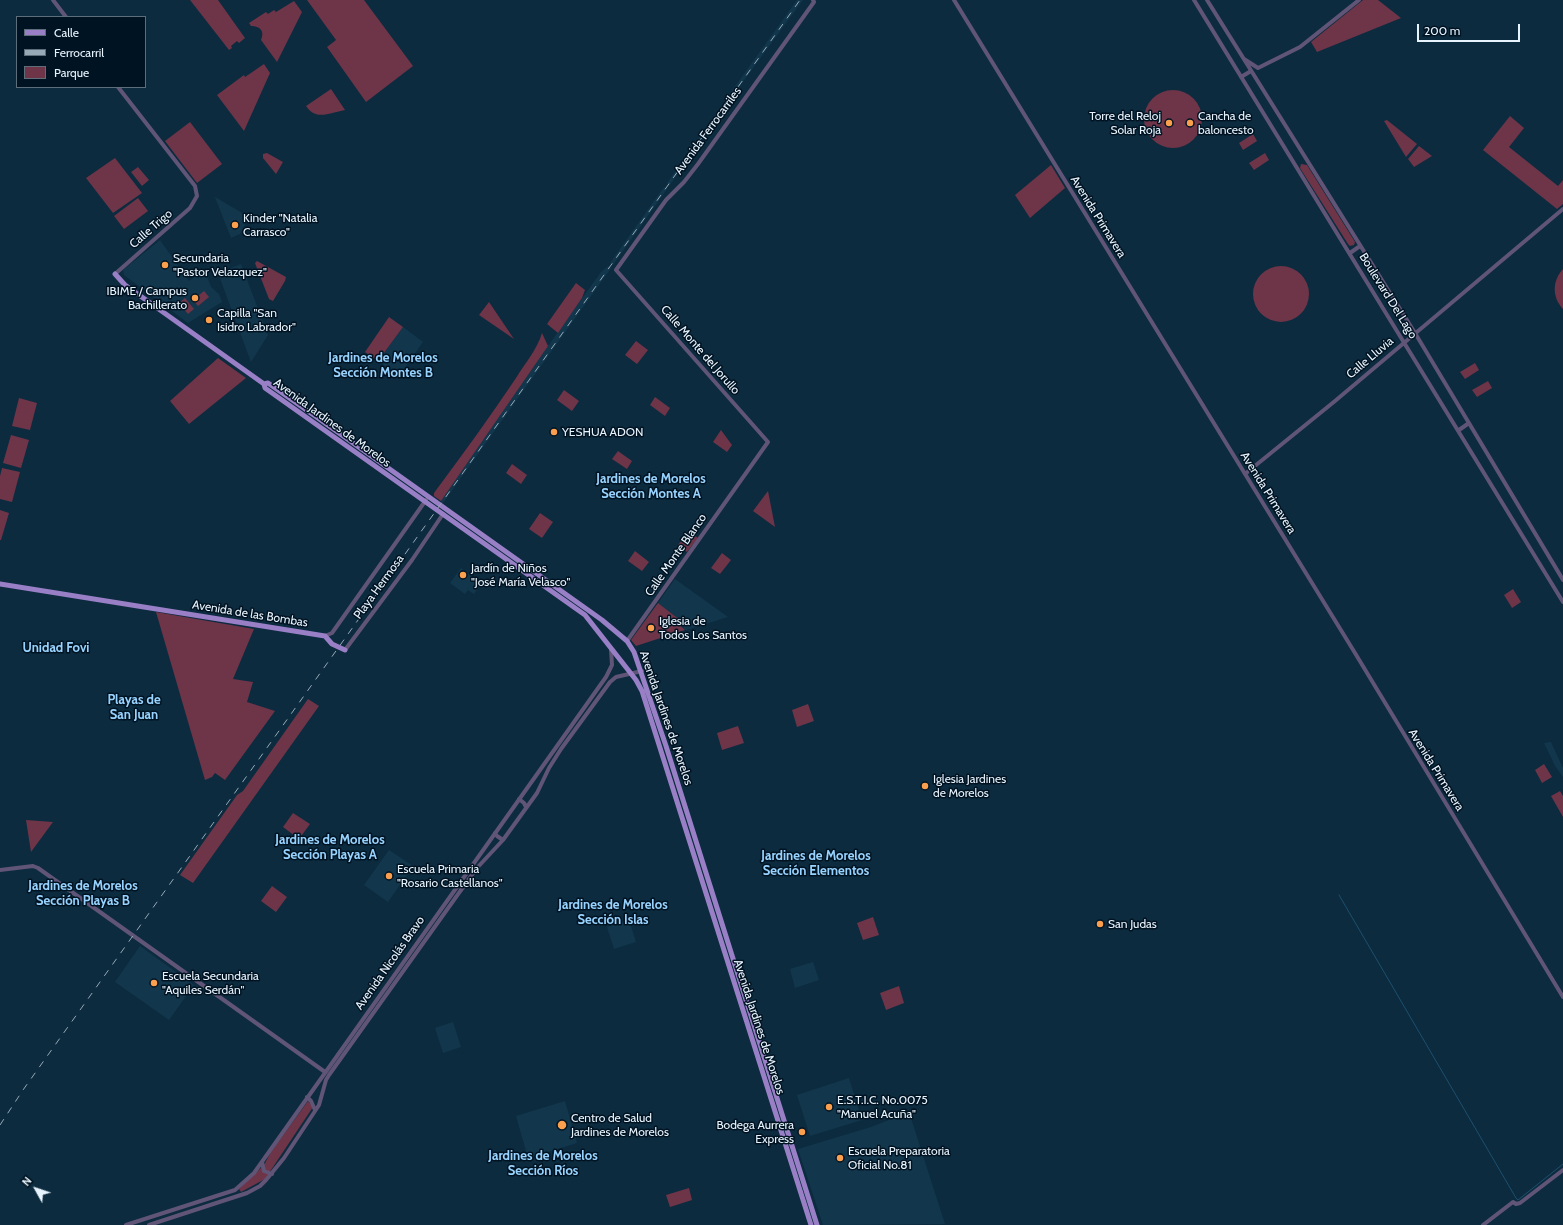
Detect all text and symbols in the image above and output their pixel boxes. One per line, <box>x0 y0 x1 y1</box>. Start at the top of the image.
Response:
legend <box>16 16 146 88</box>
scale bar <box>1419 16 1522 42</box>
text: 200 m <box>1424 23 1460 38</box>
text: Calle <box>54 25 79 40</box>
text: Ferrocarril <box>54 45 104 60</box>
text: Parque <box>54 65 89 80</box>
street label: Avenida Ferrocarriles <box>671 85 745 177</box>
place label: Torre del Reloj Solar Roja <box>1089 109 1161 137</box>
place label: Cancha de baloncesto <box>1198 109 1254 137</box>
marker: Torre del Reloj Solar Roja <box>1164 118 1174 128</box>
marker: Cancha de baloncesto <box>1185 118 1195 128</box>
street label: Avenida Primavera <box>1067 173 1129 261</box>
street label: Calle Trigo <box>127 207 175 251</box>
place label: Kinder "Natalia Carrasco" <box>243 211 317 239</box>
marker: Kinder "Natalia Carrasco" <box>230 220 240 230</box>
place label: Secundaria "Pastor Velazquez" <box>173 251 267 279</box>
street label: Boulevard Del Lago <box>1356 251 1420 341</box>
marker: Secundaria "Pastor Velazquez" <box>160 260 170 270</box>
place label: IBIME / Campus Bachillerato <box>107 284 187 312</box>
marker: IBIME / Campus Bachillerato <box>190 293 200 303</box>
street label: Calle Monte del Jorullo <box>657 302 743 398</box>
place label: Capilla "San Isidro Labrador" <box>217 306 296 334</box>
marker: Capilla "San Isidro Labrador" <box>204 315 214 325</box>
street label: Calle Lluvia <box>1344 334 1396 382</box>
district label: Jardines de Morelos Sección Montes B <box>328 350 438 381</box>
street label: Avenida Jardines de Morelos <box>271 376 393 470</box>
place label: YESHUA ADON <box>562 425 643 439</box>
marker: YESHUA ADON <box>549 427 559 437</box>
street label: Avenida Primavera <box>1237 449 1299 537</box>
district label: Jardines de Morelos Sección Montes A <box>596 471 706 502</box>
street label: Calle Monte Blanco <box>642 511 710 599</box>
street label: Playa Hermosa <box>351 552 407 622</box>
place label: Jardín de Niños "José María Velasco" <box>471 561 570 589</box>
marker: Jardín de Niños "José María Velasco" <box>458 570 468 580</box>
street label: Avenida de las Bombas <box>191 598 309 630</box>
place label: Iglesia de Todos Los Santos <box>659 614 747 642</box>
marker: Iglesia de Todos Los Santos <box>646 623 656 633</box>
district label: Unidad Fovi <box>23 640 89 656</box>
street label: Avenida Jardines de Morelos <box>636 649 696 787</box>
district label: Playas de San Juan <box>107 692 161 723</box>
street label: Avenida Primavera <box>1405 726 1467 814</box>
place label: Iglesia Jardines de Morelos <box>933 772 1006 800</box>
marker: Iglesia Jardines de Morelos <box>920 781 930 791</box>
district label: Jardines de Morelos Sección Playas A <box>275 832 385 863</box>
district label: Jardines de Morelos Sección Elementos <box>761 848 871 879</box>
place label: Escuela Primaria "Rosario Castellanos" <box>397 862 503 890</box>
marker: Escuela Primaria "Rosario Castellanos" <box>384 871 394 881</box>
district label: Jardines de Morelos Sección Playas B <box>28 878 138 909</box>
district label: Jardines de Morelos Sección Islas <box>558 897 668 928</box>
street label: Avenida Nicolás Bravo <box>352 913 428 1013</box>
place label: San Judas <box>1108 917 1157 931</box>
marker: San Judas <box>1095 919 1105 929</box>
street label: Avenida Jardines de Morelos <box>730 958 788 1096</box>
place label: Escuela Secundaria "Aquiles Serdán" <box>162 969 259 997</box>
marker: Escuela Secundaria "Aquiles Serdán" <box>149 978 159 988</box>
place label: E.S.T.I.C. No.0075 "Manuel Acuña" <box>837 1093 928 1121</box>
marker: E.S.T.I.C. No.0075 "Manuel Acuña" <box>824 1102 834 1112</box>
place label: Centro de Salud Jardines de Morelos <box>571 1111 669 1139</box>
place label: Bodega Aurrera Express <box>716 1118 794 1146</box>
marker: Centro de Salud Jardines de Morelos <box>556 1119 568 1131</box>
marker: Bodega Aurrera Express <box>797 1127 807 1137</box>
place label: Escuela Preparatoria Oficial No.81 <box>848 1144 950 1172</box>
district label: Jardines de Morelos Sección Ríos <box>488 1148 598 1179</box>
marker: Escuela Preparatoria Oficial No.81 <box>835 1153 845 1163</box>
north arrow <box>16 1169 56 1209</box>
text: N <box>19 1174 35 1189</box>

